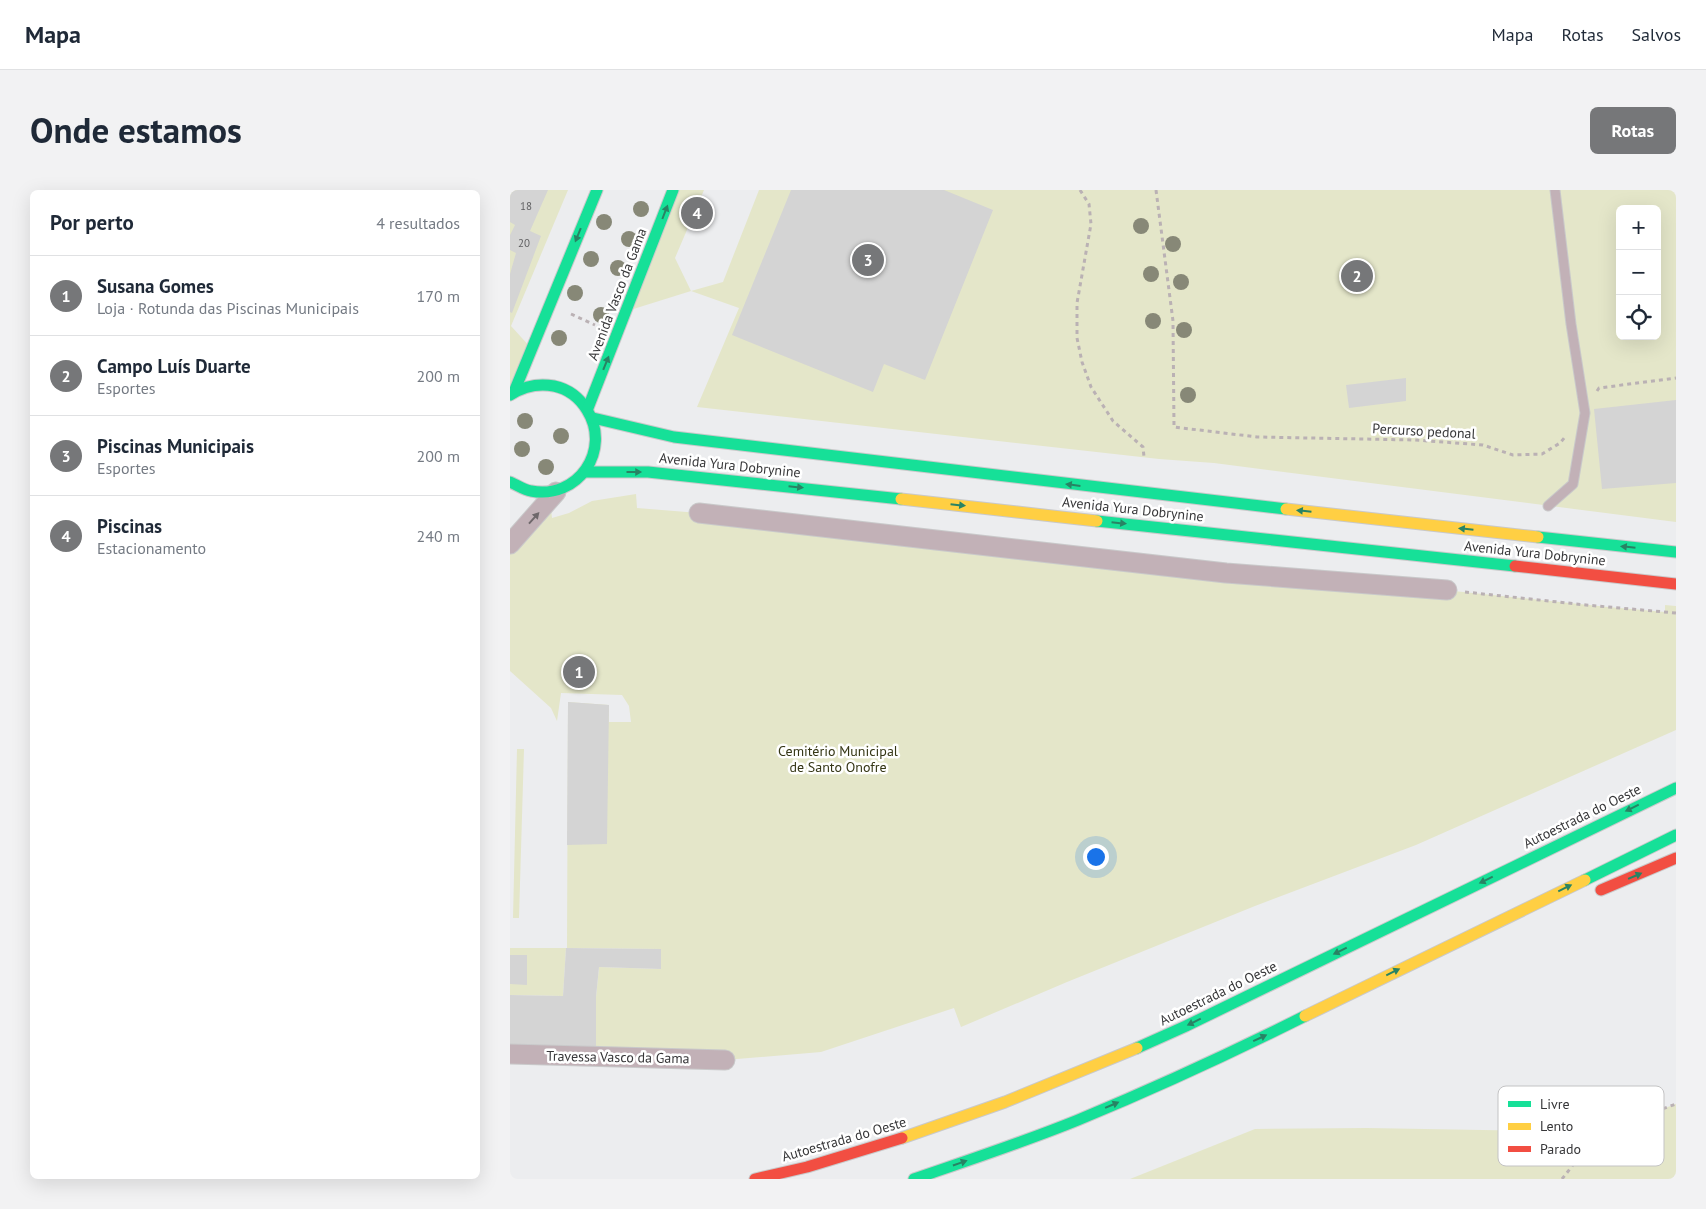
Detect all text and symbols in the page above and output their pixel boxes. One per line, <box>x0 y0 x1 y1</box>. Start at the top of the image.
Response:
text: Mapa <box>25 19 81 50</box>
text: Mapa <box>1492 23 1533 46</box>
text: Rotas <box>1561 23 1604 46</box>
text: Salvos <box>1632 23 1681 46</box>
text: Onde estamos <box>30 107 242 153</box>
button: Rotas <box>1590 107 1676 154</box>
pin: 4 <box>681 194 713 232</box>
house number: 18 <box>520 199 532 213</box>
one-way arrow <box>662 204 669 219</box>
map controls <box>1616 205 1661 340</box>
button: + <box>1616 205 1661 250</box>
text: Por perto <box>50 209 134 236</box>
text: 4 resultados <box>376 213 460 233</box>
street label: Avenida Vasco da Gama <box>584 225 651 363</box>
one-way arrow <box>574 228 582 242</box>
house number: 20 <box>518 236 530 250</box>
pin: 3 <box>852 241 884 279</box>
button: − <box>1616 250 1661 295</box>
pin: 2 <box>1341 257 1373 295</box>
text: Susana Gomes <box>97 274 214 298</box>
text: 1 <box>61 286 71 306</box>
text: 170 m <box>417 286 460 306</box>
button: locate <box>1616 295 1661 340</box>
text: Loja · Rotunda das Piscinas Municipais <box>97 298 359 318</box>
text: Campo Luís Duarte <box>97 354 251 378</box>
one-way arrow <box>602 356 610 370</box>
text: 2 <box>61 366 71 386</box>
text: 200 m <box>417 366 460 386</box>
text: Esportes <box>97 378 156 398</box>
street label: Percurso pedonal <box>1372 419 1476 443</box>
text: Piscinas Municipais <box>97 434 254 458</box>
text: 3 <box>61 446 71 466</box>
text: 200 m <box>417 446 460 466</box>
street label: Avenida Yura Dobrynine <box>658 449 802 481</box>
text: Esportes <box>97 458 156 478</box>
one-way arrow <box>627 468 643 476</box>
one-way arrow <box>1065 481 1081 489</box>
one-way arrow <box>788 483 804 491</box>
street label: Avenida Yura Dobrynine <box>1061 493 1205 525</box>
one-way arrow <box>950 501 966 509</box>
one-way arrow <box>1296 507 1312 515</box>
one-way arrow <box>528 512 539 525</box>
text: Piscinas <box>97 514 162 538</box>
one-way arrow <box>1111 519 1127 527</box>
one-way arrow <box>1458 525 1474 533</box>
text: 4 <box>61 526 71 546</box>
text: 240 m <box>417 526 460 546</box>
street label: Avenida Yura Dobrynine <box>1463 537 1607 569</box>
text: Estacionamento <box>97 538 206 558</box>
one-way arrow <box>1619 543 1635 551</box>
pin: 1 <box>563 653 595 691</box>
park label: Cemitério Municipal de Santo Onofre <box>778 742 898 776</box>
street label: Autoestrada do Oeste <box>1520 780 1644 852</box>
one-way arrow <box>1625 804 1639 812</box>
your location <box>1083 844 1109 870</box>
one-way arrow <box>1628 871 1642 879</box>
one-way arrow <box>1479 876 1493 884</box>
one-way arrow <box>1558 884 1573 892</box>
one-way arrow <box>1333 947 1347 955</box>
street label: Autoestrada do Oeste <box>1156 957 1280 1029</box>
one-way arrow <box>1386 968 1400 976</box>
one-way arrow <box>1187 1018 1201 1026</box>
one-way arrow <box>1252 1034 1267 1042</box>
street label: Travessa Vasco da Gama <box>546 1047 690 1067</box>
legend <box>1498 1086 1664 1166</box>
text: Livre <box>1540 1095 1570 1113</box>
one-way arrow <box>1105 1101 1119 1109</box>
street label: Autoestrada do Oeste <box>780 1113 908 1165</box>
text: Lento <box>1540 1117 1573 1135</box>
text: Parado <box>1540 1140 1581 1158</box>
one-way arrow <box>953 1159 968 1167</box>

